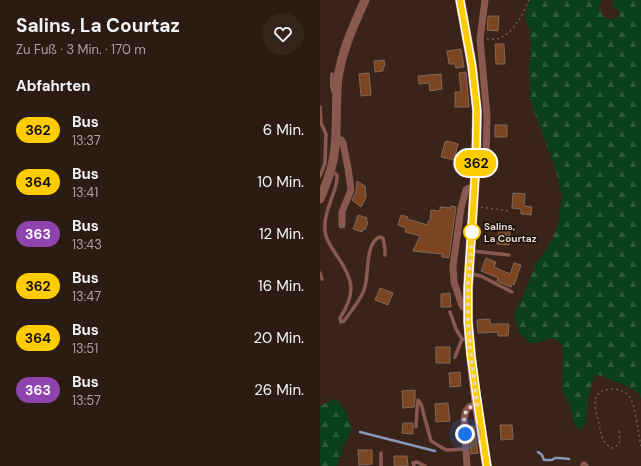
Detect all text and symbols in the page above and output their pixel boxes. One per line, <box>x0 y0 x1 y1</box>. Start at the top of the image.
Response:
text: Salins, La Courtaz <box>16 13 180 38</box>
button: heart <box>262 13 304 55</box>
text: Zu Fuß · 3 Min. · 170 m <box>16 41 146 58</box>
text: Abfahrten <box>16 76 91 96</box>
text: Bus <box>72 112 99 132</box>
text: 6 Min. <box>263 120 304 140</box>
text: 362 <box>25 121 51 139</box>
text: 13:37 <box>72 132 101 149</box>
line badge: 362 <box>453 150 499 176</box>
text: 362 <box>463 154 489 172</box>
text: Bus <box>72 164 99 184</box>
text: 10 Min. <box>257 172 304 192</box>
text: 364 <box>25 173 51 191</box>
text: 13:41 <box>72 184 98 201</box>
text: Bus <box>72 216 99 236</box>
place label: Salins, La Courtaz <box>484 220 537 245</box>
marker: Salins, La Courtaz <box>463 223 481 241</box>
text: 12 Min. <box>259 224 304 244</box>
text: 363 <box>25 225 51 243</box>
text: 13:43 <box>72 236 102 253</box>
text: Bus <box>72 268 99 288</box>
text: 16 Min. <box>258 276 304 296</box>
text: 362 <box>25 277 51 295</box>
text: 13:47 <box>72 288 101 305</box>
text: Bus <box>72 320 99 340</box>
text: 20 Min. <box>253 328 304 348</box>
text: 364 <box>25 329 51 347</box>
text: 13:51 <box>72 340 98 357</box>
text: Bus <box>72 372 99 392</box>
text: 26 Min. <box>254 380 304 400</box>
text: 363 <box>25 381 51 399</box>
text: 13:57 <box>72 392 101 409</box>
your location <box>455 424 475 444</box>

